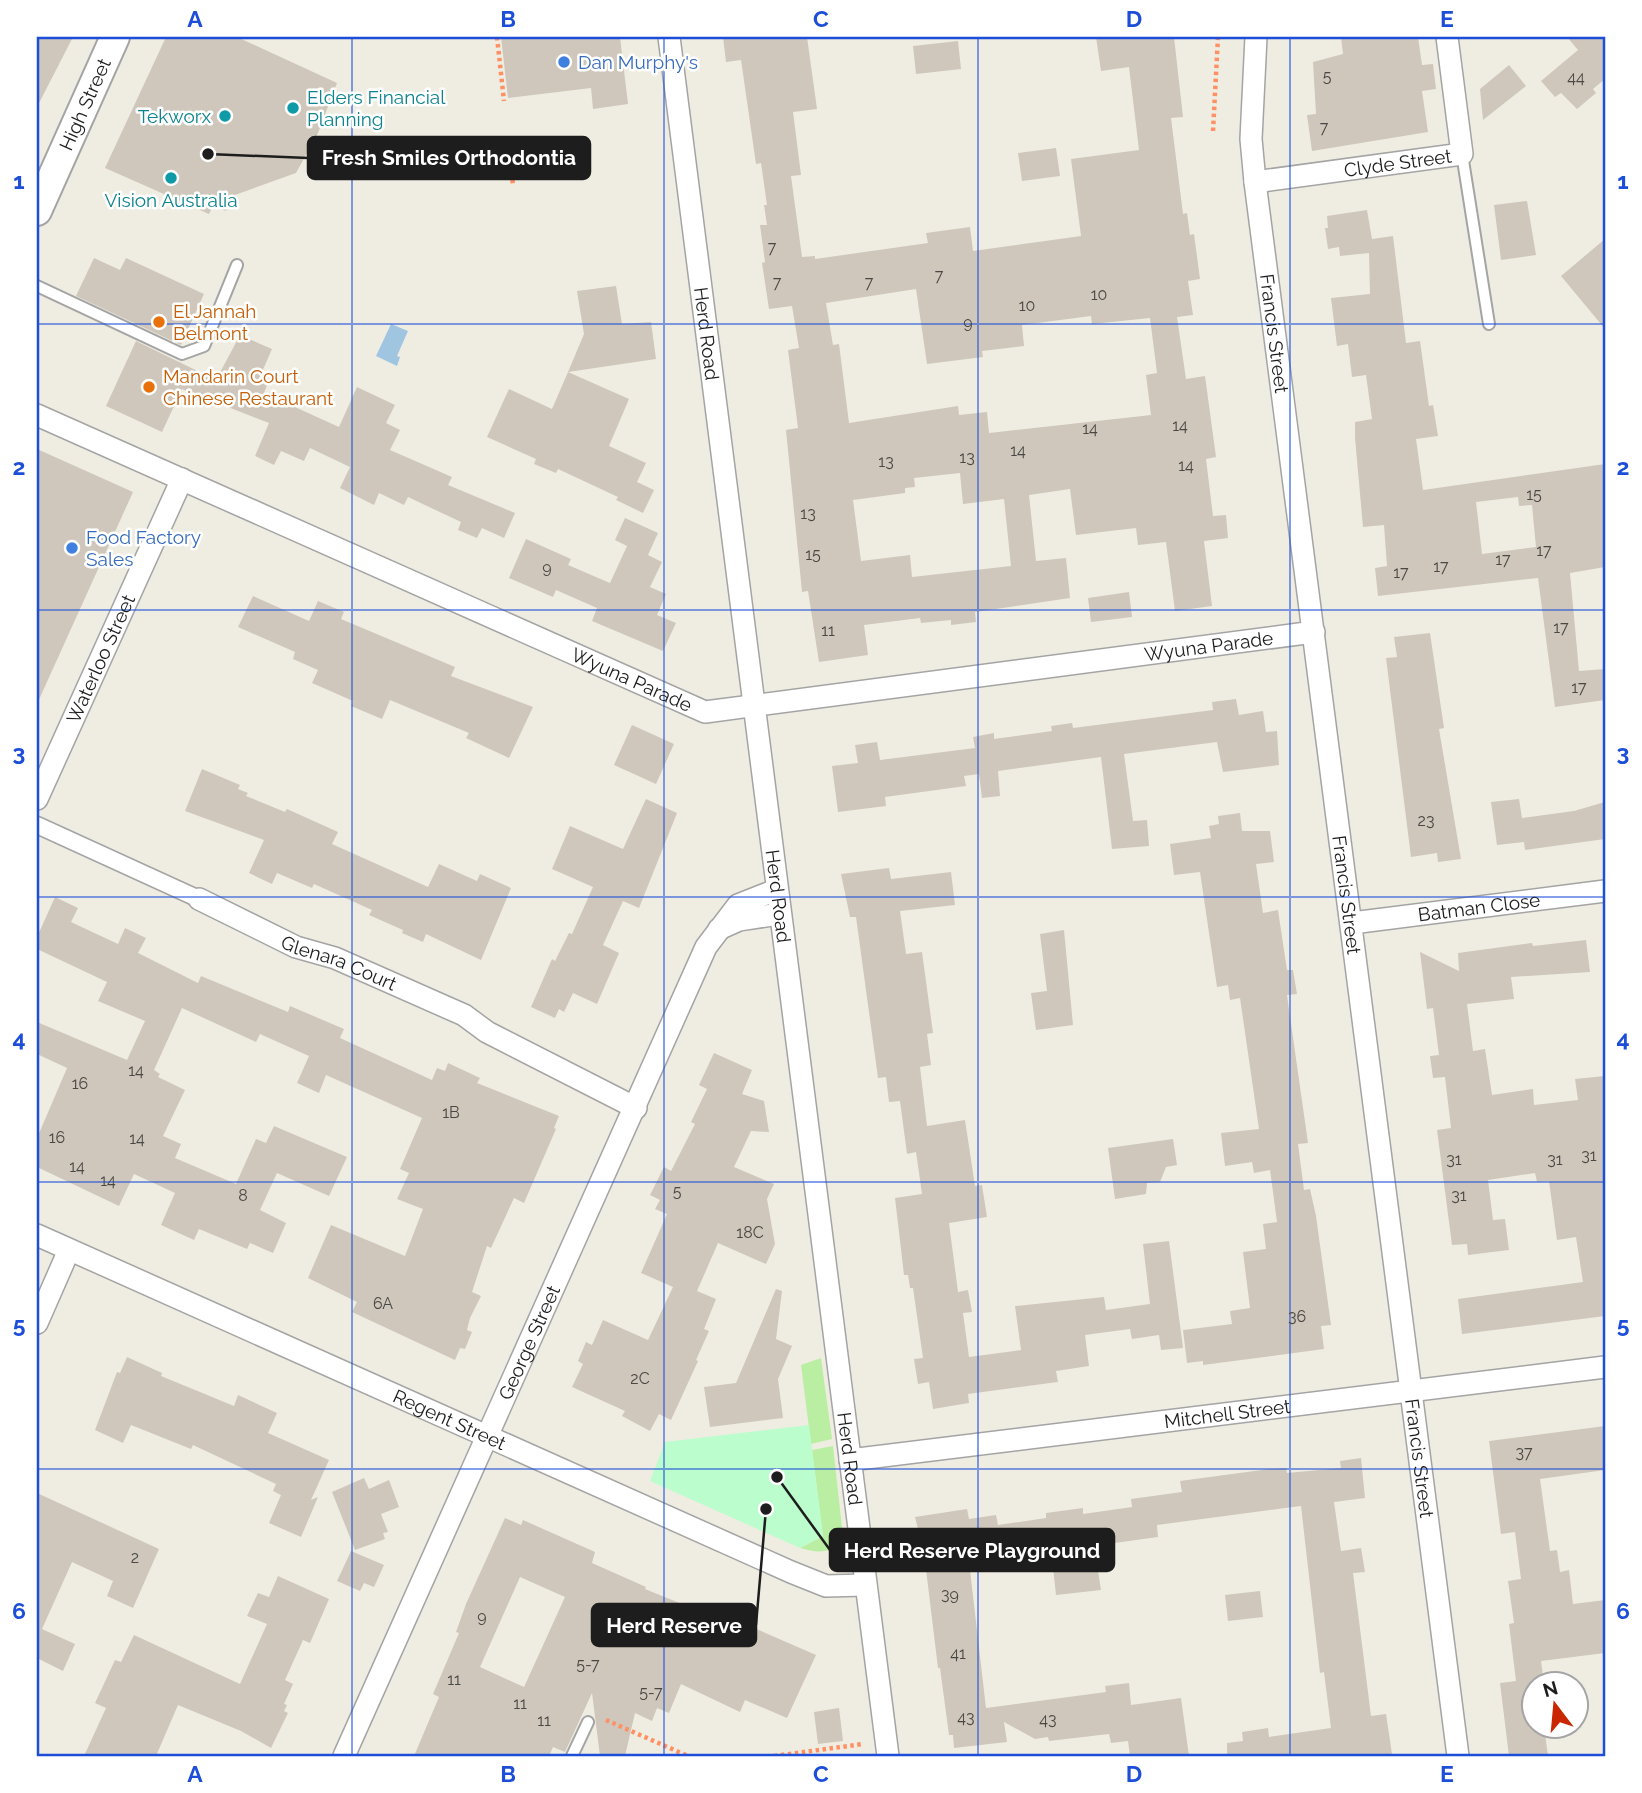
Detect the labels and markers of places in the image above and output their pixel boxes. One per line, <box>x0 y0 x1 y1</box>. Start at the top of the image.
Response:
place label: Dan Murphy's <box>578 51 698 73</box>
marker: Dan Murphy's <box>556 54 572 70</box>
place label: Elders Financial Planning <box>307 86 446 130</box>
marker: Elders Financial Planning <box>285 100 301 116</box>
place label: Tekworx <box>138 105 211 127</box>
marker: Tekworx <box>217 108 233 124</box>
callout: Fresh Smiles Orthodontia <box>308 137 590 179</box>
marker: Vision Australia <box>163 170 179 186</box>
place label: Vision Australia <box>104 189 238 211</box>
place label: El Jannah Belmont <box>173 300 256 344</box>
marker: El Jannah Belmont <box>151 314 167 330</box>
place label: Mandarin Court Chinese Restaurant <box>163 365 334 409</box>
marker: Mandarin Court Chinese Restaurant <box>141 379 157 395</box>
place label: Food Factory Sales <box>86 526 201 570</box>
marker: Food Factory Sales <box>64 540 80 556</box>
callout: Herd Reserve Playground <box>830 1529 1114 1571</box>
callout: Herd Reserve <box>592 1604 756 1646</box>

